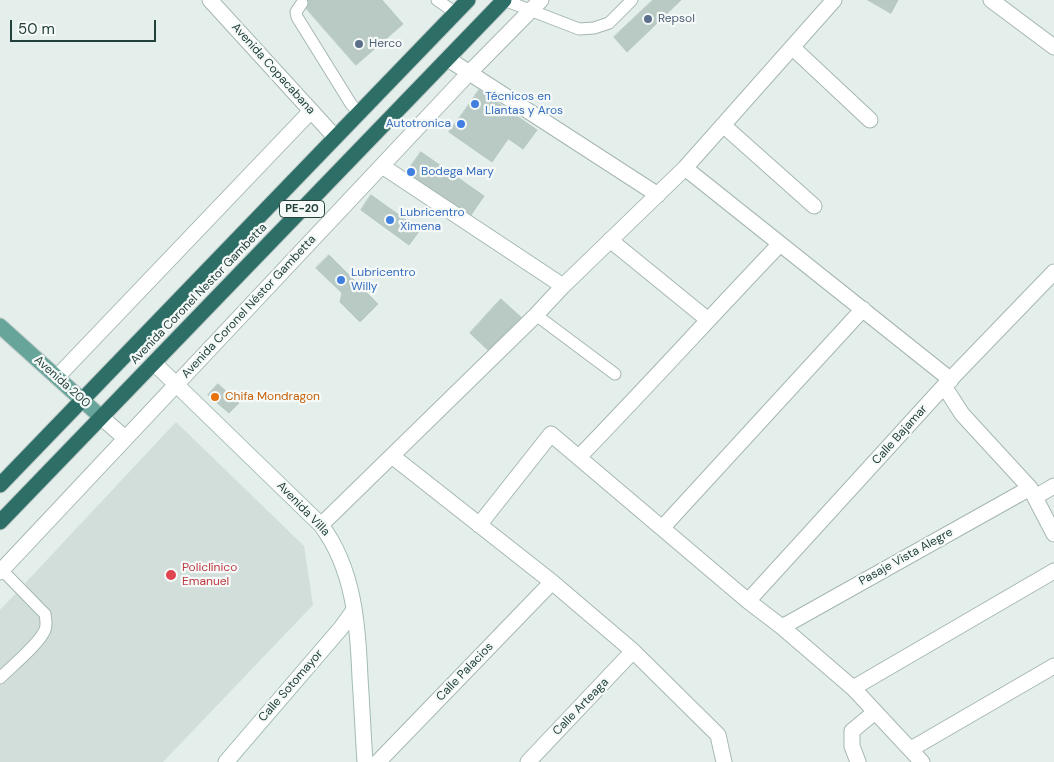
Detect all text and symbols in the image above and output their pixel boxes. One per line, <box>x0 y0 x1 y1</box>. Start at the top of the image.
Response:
scale bar <box>12 10 159 42</box>
place label: Repsol <box>658 12 695 26</box>
marker: Repsol <box>642 13 654 25</box>
text: 50 m <box>18 19 55 39</box>
street label: Avenida Copacabana <box>228 20 318 118</box>
place label: Herco <box>369 37 402 51</box>
marker: Herco <box>353 38 365 50</box>
place label: Técnicos en Llantas y Aros <box>485 90 563 118</box>
marker: Técnicos en Llantas y Aros <box>469 98 481 110</box>
place label: Autotronica <box>386 117 451 131</box>
marker: Autotronica <box>455 118 467 130</box>
place label: Bodega Mary <box>421 165 494 179</box>
marker: Bodega Mary <box>405 166 417 178</box>
road number: PE-20 <box>280 200 324 218</box>
place label: Lubricentro Ximena <box>400 206 465 234</box>
marker: Lubricentro Ximena <box>384 214 396 226</box>
street label: Avenida Coronel Nestor Gambetta <box>128 221 270 367</box>
street label: Avenida Coronel Néstor Gambetta <box>179 232 319 382</box>
place label: Lubricentro Willy <box>351 266 416 294</box>
marker: Lubricentro Willy <box>335 274 347 286</box>
street label: Avenida 200 <box>31 353 93 411</box>
place label: Chifa Mondragon <box>225 390 320 404</box>
marker: Chifa Mondragon <box>209 391 221 403</box>
street label: Calle Bajamar <box>869 402 931 468</box>
street label: Avenida Villa <box>274 479 332 539</box>
street label: Pasaje Vista Alegre <box>857 525 955 589</box>
place label: Policlínico Emanuel <box>182 561 237 589</box>
marker: Policlínico Emanuel <box>164 568 178 582</box>
street label: Calle Palacios <box>433 640 497 704</box>
street label: Calle Sotomayor <box>256 647 326 725</box>
street label: Calle Arteaga <box>550 675 612 739</box>

